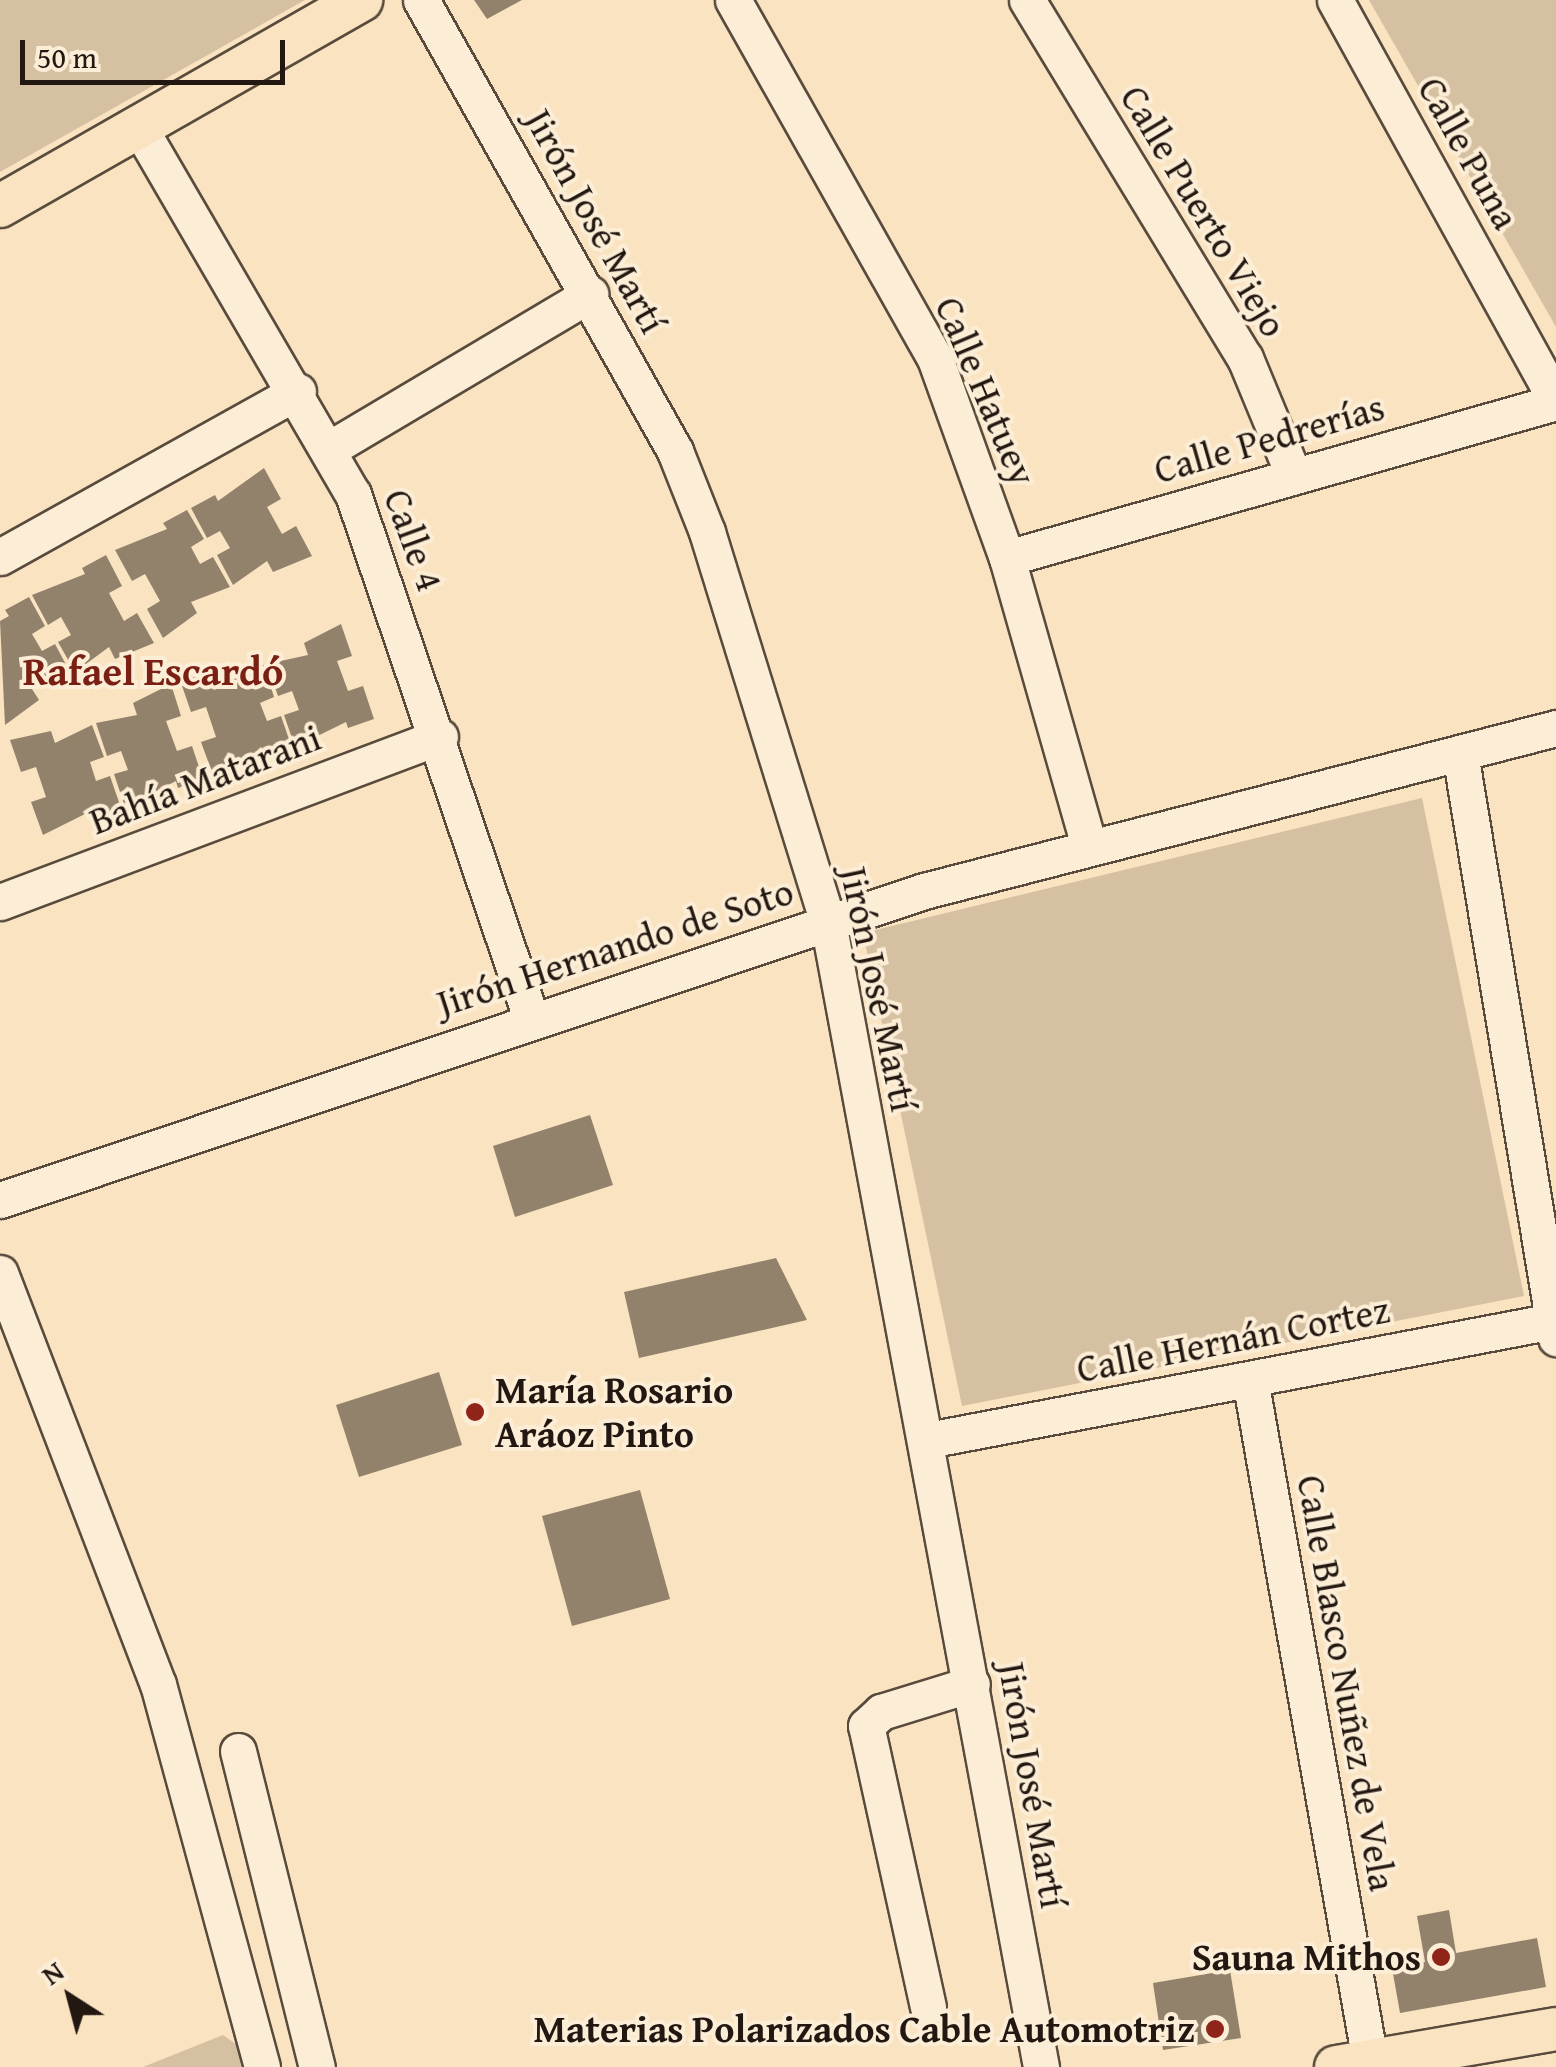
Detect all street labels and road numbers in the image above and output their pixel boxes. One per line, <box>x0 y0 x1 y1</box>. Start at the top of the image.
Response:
street label: Calle Puna <box>1409 69 1529 237</box>
street label: Calle Puerto Viejo <box>1111 77 1297 345</box>
street label: Jirón José Martí <box>516 101 676 341</box>
street label: Calle Hatuey <box>926 290 1046 492</box>
street label: Calle Pedrerías <box>1149 383 1389 493</box>
street label: Calle 4 <box>375 483 453 597</box>
street label: Bahía Matarani <box>83 714 327 844</box>
street label: Jirón José Martí <box>831 863 927 1115</box>
street label: Jirón Hernando de Soto <box>431 868 799 1026</box>
street label: Calle Hernán Cortez <box>1073 1286 1393 1392</box>
street label: Calle Blasco Nuñez de Vela <box>1288 1472 1406 1894</box>
street label: Jirón José Martí <box>989 1658 1077 1912</box>

